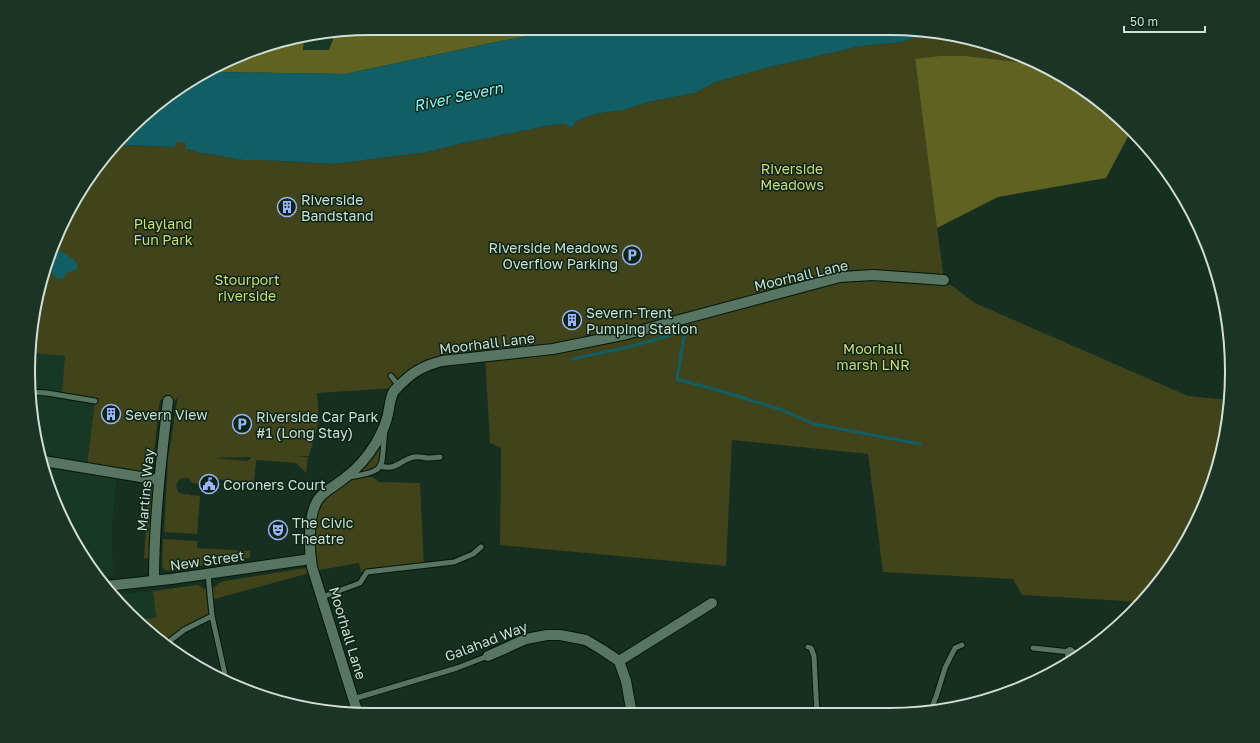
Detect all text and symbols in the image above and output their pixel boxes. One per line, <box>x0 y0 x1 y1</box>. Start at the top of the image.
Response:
scale bar <box>1124 8 1205 34</box>
text: 50 m <box>1130 14 1158 29</box>
water label: River Severn <box>412 78 505 114</box>
park label: Riverside Meadows <box>760 160 824 193</box>
place label: Riverside Bandstand <box>301 191 374 224</box>
building icon: Riverside Bandstand <box>276 196 298 218</box>
park label: Playland Fun Park <box>133 215 193 248</box>
place label: Riverside Meadows Overflow Parking <box>488 239 618 272</box>
parking icon: Riverside Meadows Overflow Parking <box>621 244 643 266</box>
street label: Moorhall Lane <box>752 256 850 294</box>
park label: Stourport riverside <box>215 271 279 304</box>
place label: Severn-Trent Pumping Station <box>586 304 698 337</box>
building icon: Severn-Trent Pumping Station <box>561 309 583 331</box>
street label: Moorhall Lane <box>438 329 536 357</box>
park label: Moorhall marsh LNR <box>836 340 910 373</box>
building icon: Severn View <box>100 403 122 425</box>
place label: Severn View <box>125 406 208 423</box>
place label: Riverside Car Park #1 (Long Stay) <box>256 408 379 441</box>
parking icon: Riverside Car Park #1 (Long Stay) <box>231 413 253 435</box>
street label: Martins Way <box>133 448 157 532</box>
public building icon: Coroners Court <box>198 473 220 495</box>
place label: Coroners Court <box>223 476 325 493</box>
place label: The Civic Theatre <box>292 514 354 547</box>
theatre icon: The Civic Theatre <box>267 519 289 541</box>
street label: New Street <box>169 546 245 574</box>
street label: Moorhall Lane <box>326 585 370 681</box>
street label: Galahad Way <box>442 617 530 665</box>

